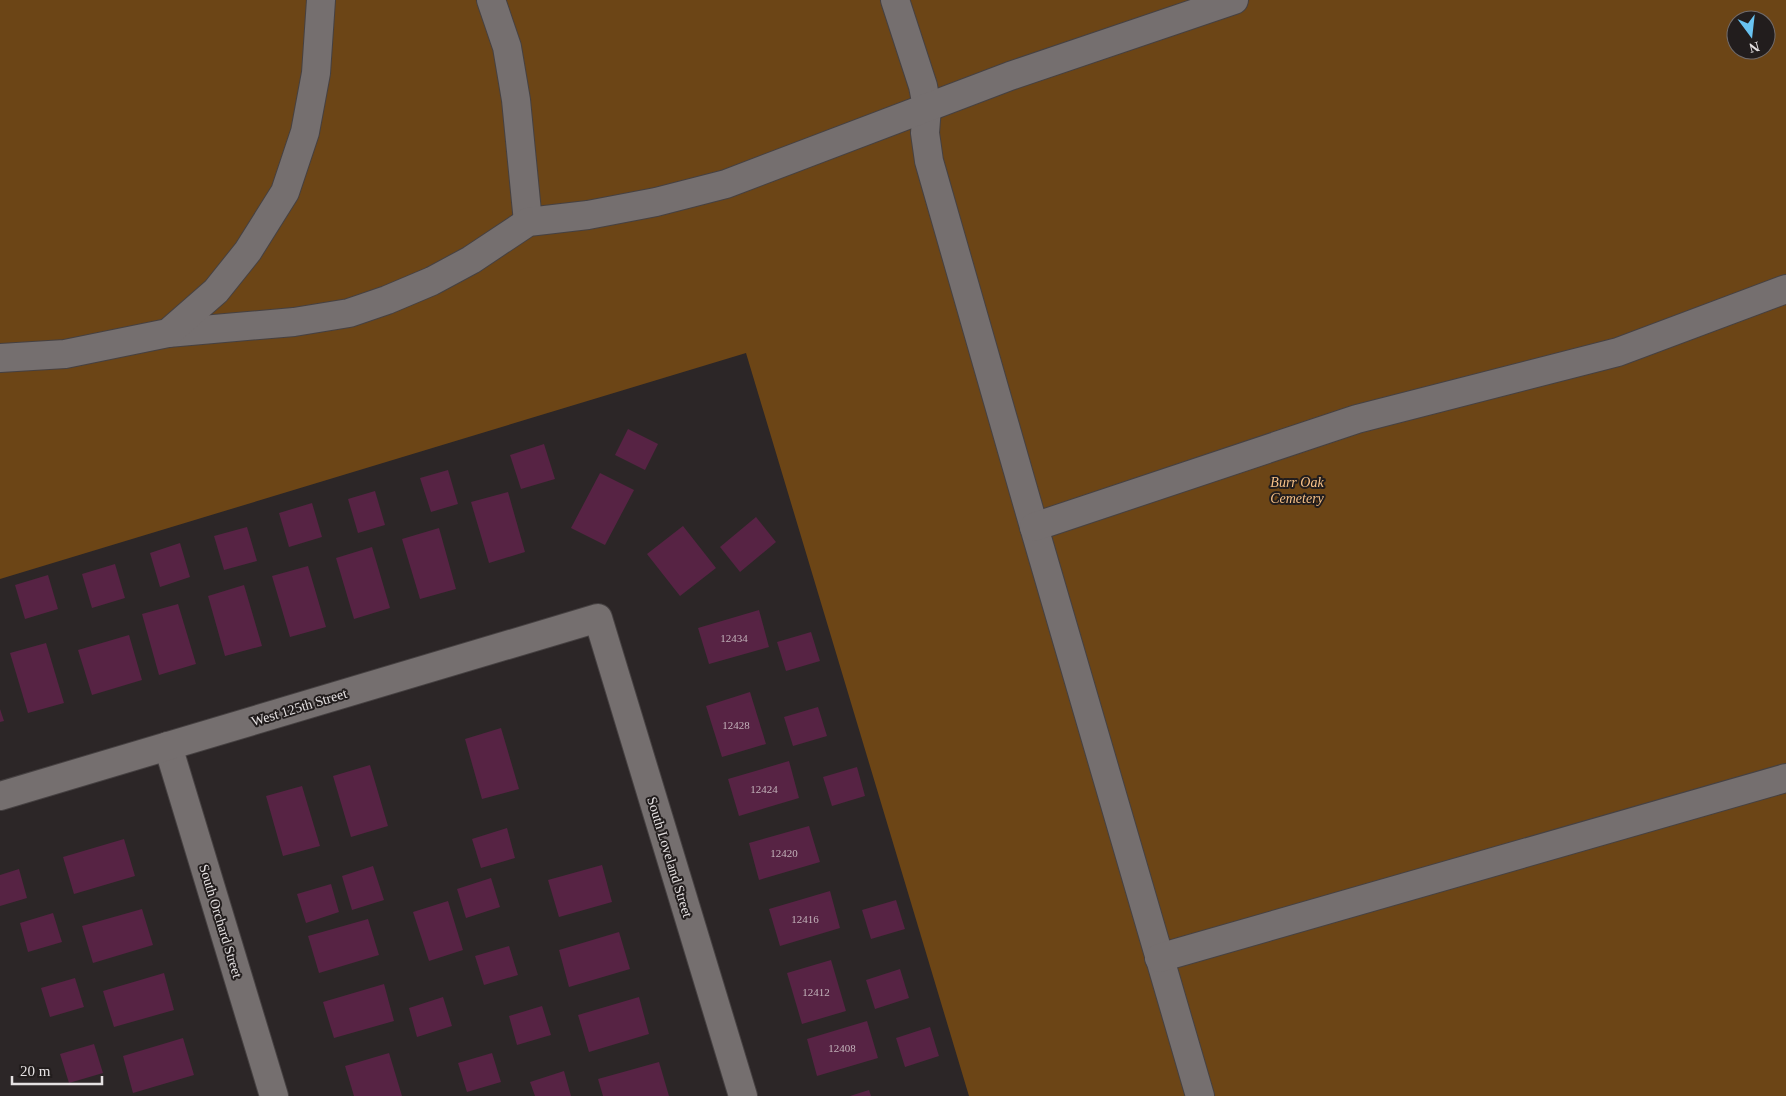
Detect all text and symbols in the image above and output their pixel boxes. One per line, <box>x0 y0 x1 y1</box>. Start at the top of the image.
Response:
north arrow <box>1726 10 1776 60</box>
text: N <box>1747 39 1761 56</box>
park label: Burr Oak Cemetery <box>1270 475 1325 506</box>
house number: 12434 <box>720 632 748 644</box>
street label: West 125th Street <box>250 686 349 729</box>
house number: 12428 <box>722 719 750 731</box>
house number: 12424 <box>750 783 778 795</box>
street label: South Loveland Street <box>644 795 695 919</box>
house number: 12420 <box>770 847 798 859</box>
street label: South Orchard Street <box>196 862 245 980</box>
house number: 12416 <box>791 913 819 925</box>
house number: 12412 <box>802 986 830 998</box>
house number: 12408 <box>828 1042 856 1054</box>
scale bar <box>12 1054 102 1086</box>
text: 20 m <box>20 1063 51 1079</box>

